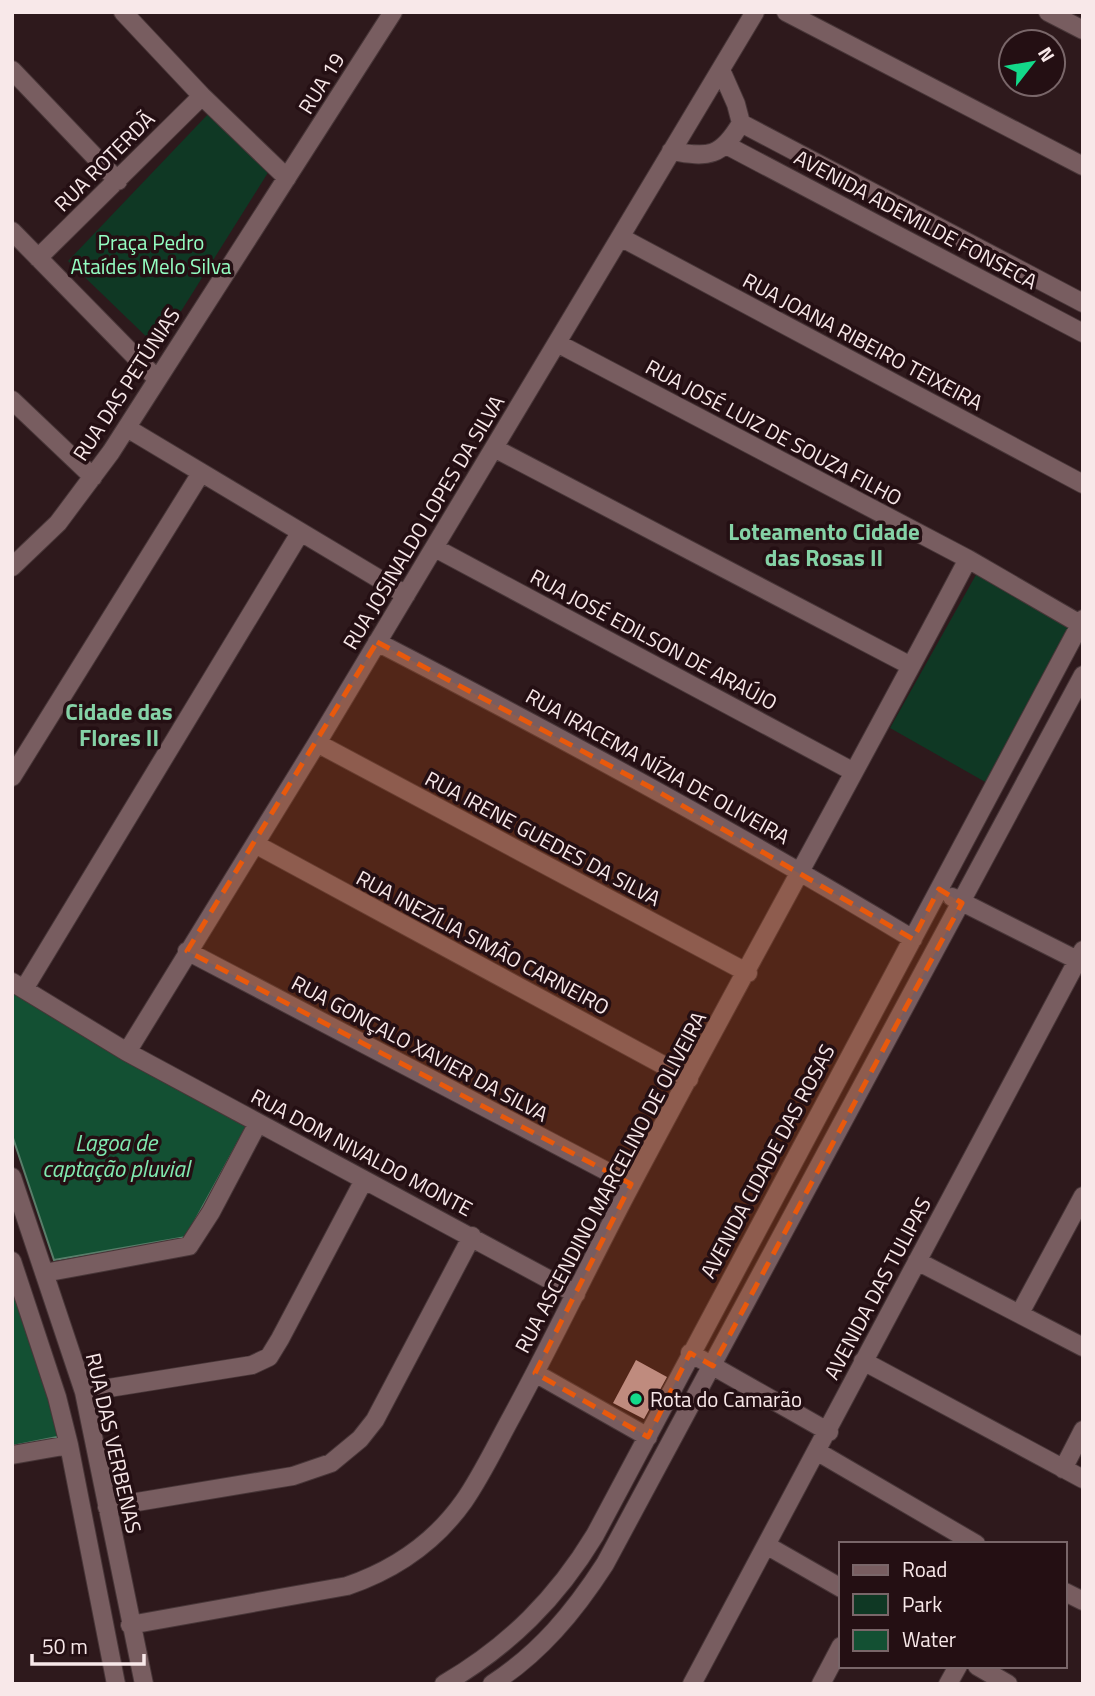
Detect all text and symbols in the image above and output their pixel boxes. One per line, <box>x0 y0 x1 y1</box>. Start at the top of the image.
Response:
north arrow <box>997 28 1067 98</box>
text: N <box>1031 41 1063 67</box>
street label: RUA 19 <box>290 46 352 120</box>
street label: RUA ROTERDÃ <box>46 103 162 219</box>
street label: AVENIDA ADEMILDE FONSECA <box>789 141 1044 297</box>
park label: Praça Pedro Ataídes Melo Silva <box>71 226 232 282</box>
street label: RUA JOANA RIBEIRO TEIXEIRA <box>737 264 989 418</box>
street label: RUA DAS PETÚNIAS <box>64 301 188 467</box>
street label: RUA JOSÉ LUIZ DE SOUZA FILHO <box>640 351 908 513</box>
street label: RUA JOSINALDO LOPES DA SILVA <box>334 388 512 655</box>
district label: Loteamento Cidade das Rosas II <box>728 514 920 575</box>
street label: RUA JOSÉ EDILSON DE ARAÚJO <box>525 560 783 718</box>
street label: RUA IRACEMA NÍZIA DE OLIVEIRA <box>520 680 796 852</box>
district label: Cidade das Flores II <box>65 694 173 755</box>
street label: RUA IRENE GUEDES DA SILVA <box>420 762 667 914</box>
street label: RUA INEZÍLIA SIMÃO CARNEIRO <box>351 861 615 1023</box>
street label: RUA GONÇALO XAVIER DA SILVA <box>286 967 554 1130</box>
street label: RUA ASCENDINO MARCELINO DE OLIVEIRA <box>506 1005 714 1359</box>
street label: AVENIDA CIDADE DAS ROSAS <box>692 1038 842 1284</box>
street label: RUA DOM NIVALDO MONTE <box>245 1080 479 1224</box>
water label: Lagoa de captação pluvial <box>42 1125 193 1186</box>
street label: AVENIDA DAS TULIPAS <box>815 1191 939 1385</box>
street label: RUA DAS VERBENAS <box>78 1350 150 1536</box>
place label: Rota do Camarão <box>650 1383 802 1415</box>
marker: Rota do Camarão <box>628 1391 644 1407</box>
legend <box>839 1542 1067 1668</box>
text: Road <box>902 1553 947 1585</box>
text: Park <box>902 1588 942 1620</box>
scale bar <box>32 1622 144 1666</box>
text: Water <box>902 1623 956 1655</box>
text: 50 m <box>42 1630 88 1662</box>

